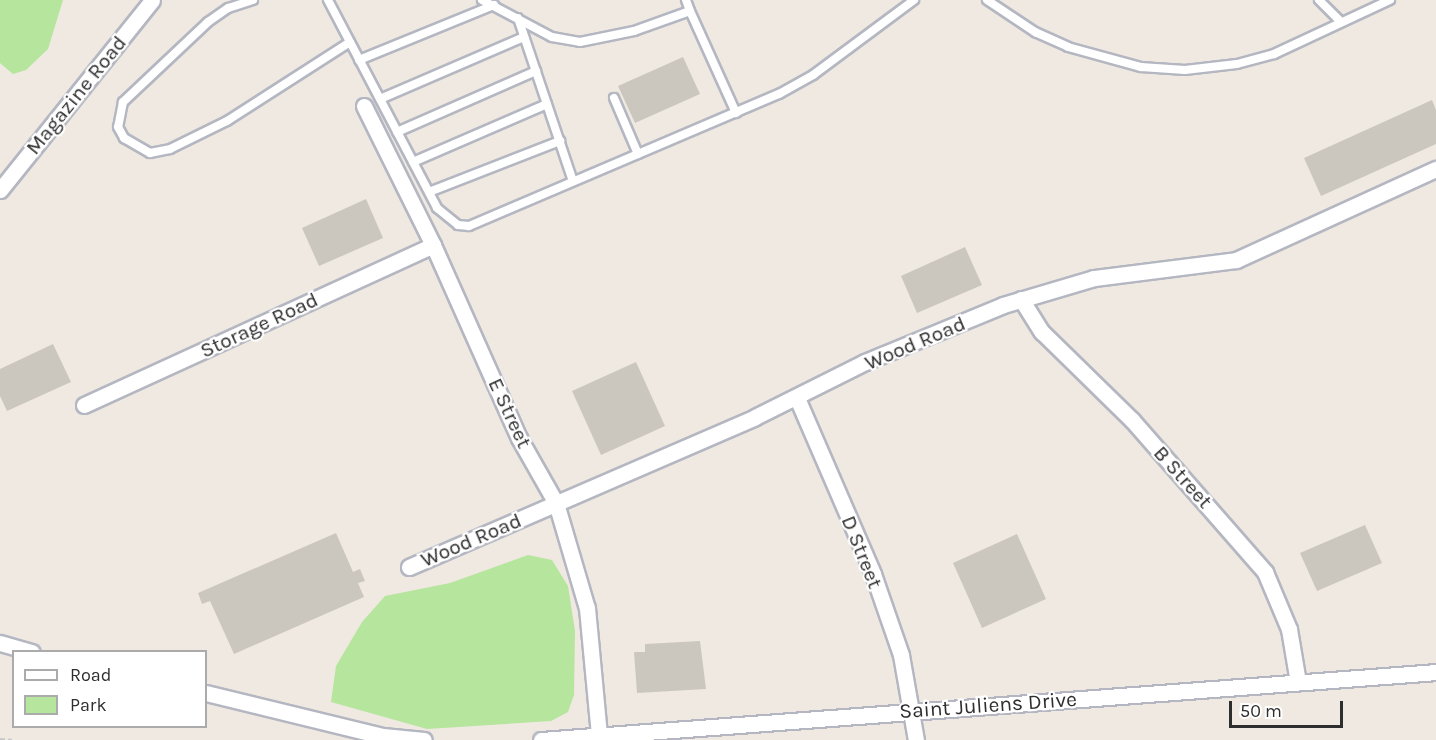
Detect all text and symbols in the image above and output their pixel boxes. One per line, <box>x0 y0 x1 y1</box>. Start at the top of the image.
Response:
street label: Magazine Road <box>20 30 132 160</box>
street label: Storage Road <box>196 287 322 363</box>
street label: Wood Road <box>861 311 969 375</box>
street label: E Street <box>483 374 537 452</box>
street label: B Street <box>1148 440 1218 514</box>
street label: Wood Road <box>417 508 525 572</box>
street label: D Street <box>836 512 888 592</box>
legend <box>12 650 207 728</box>
text: Road <box>70 664 111 686</box>
street label: Saint Juliens Drive <box>898 686 1078 724</box>
scale bar <box>1232 689 1346 727</box>
text: Park <box>70 694 107 716</box>
text: 50 m <box>1240 700 1282 722</box>

